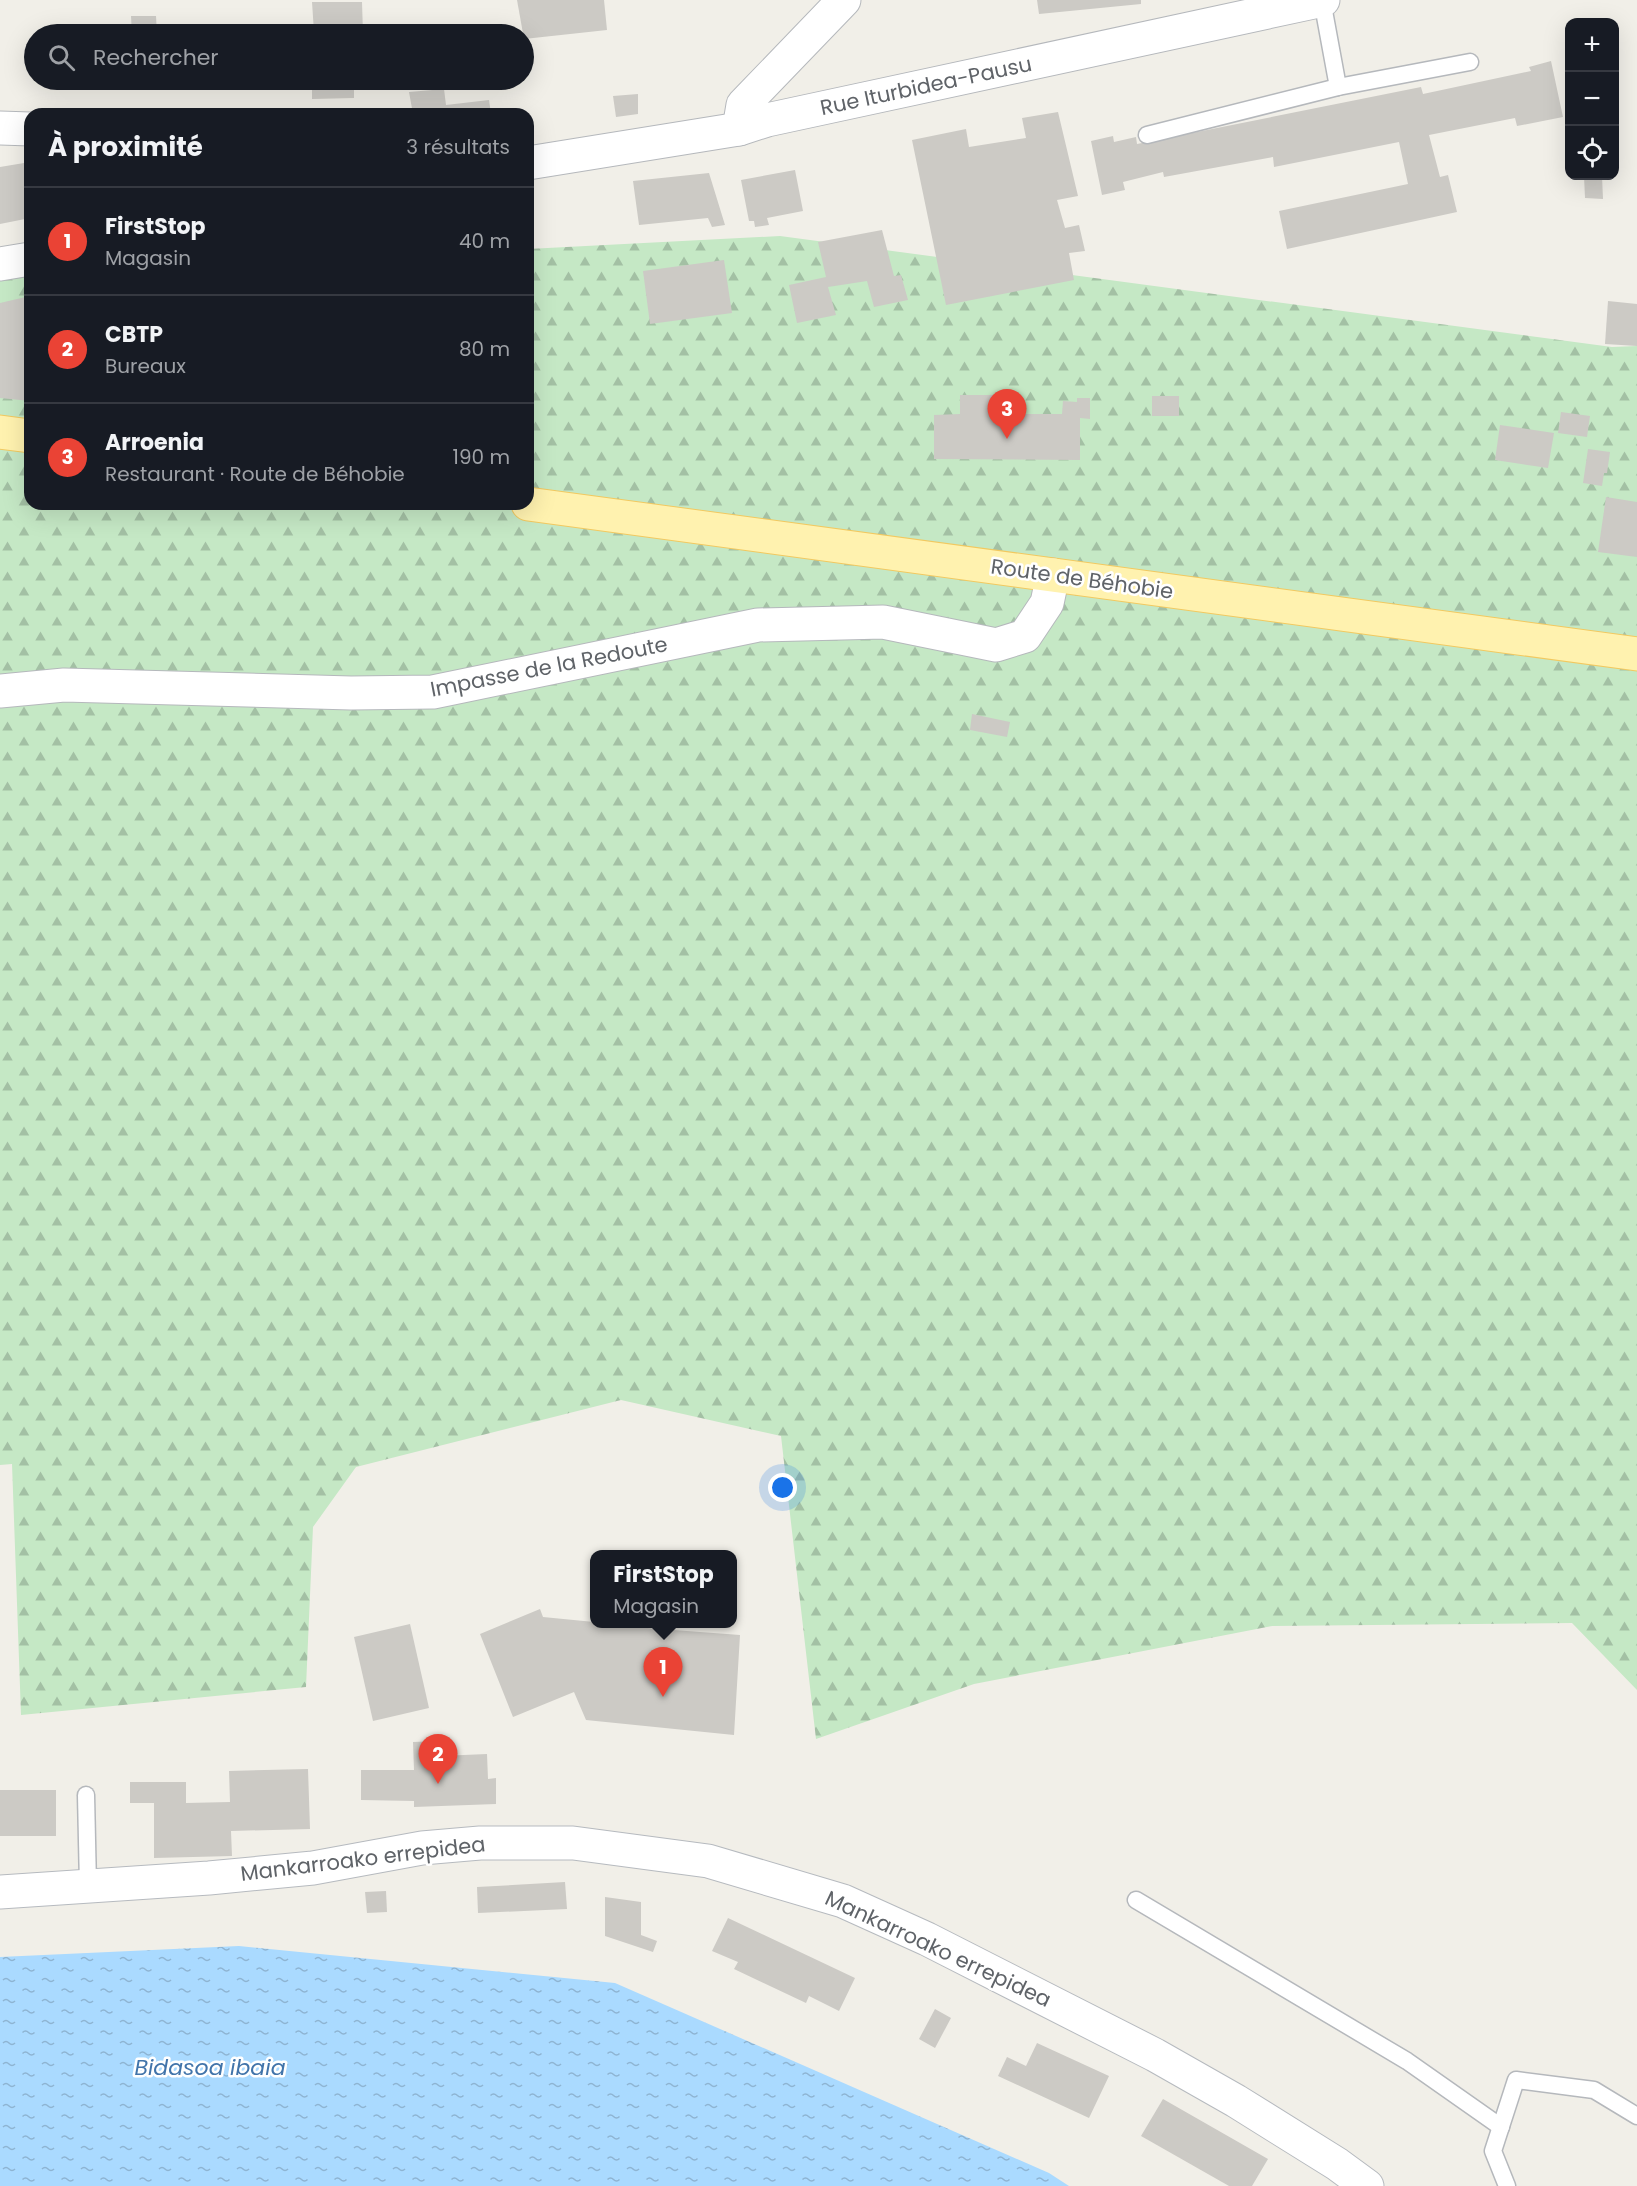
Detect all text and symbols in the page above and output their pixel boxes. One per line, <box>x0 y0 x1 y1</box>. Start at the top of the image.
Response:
map controls <box>1565 18 1619 180</box>
button: + <box>1565 18 1619 72</box>
search box <box>24 24 534 90</box>
icon: search <box>45 41 78 74</box>
text: Rechercher <box>93 42 219 73</box>
street label: Rue Iturbidea-Pausu <box>818 49 1034 122</box>
button: − <box>1565 72 1619 126</box>
button: locate <box>1565 126 1619 180</box>
text: À proximité <box>48 129 203 165</box>
text: 3 résultats <box>406 133 510 161</box>
text: FirstStop <box>105 211 206 242</box>
text: 1 <box>64 227 71 255</box>
text: 40 m <box>459 227 510 255</box>
text: Magasin <box>105 244 191 272</box>
text: CBTP <box>105 319 163 350</box>
text: 2 <box>62 335 73 363</box>
text: 80 m <box>459 335 510 363</box>
text: Bureaux <box>105 352 186 380</box>
pin: 3 <box>988 390 1026 439</box>
text: Arroenia <box>105 427 204 458</box>
text: 3 <box>61 443 74 471</box>
text: 190 m <box>453 443 510 471</box>
text: Restaurant · Route de Béhobie <box>105 460 405 488</box>
street label: Route de Béhobie <box>989 551 1175 606</box>
street label: Impasse de la Redoute <box>428 629 670 704</box>
your location <box>768 1473 797 1502</box>
popup <box>590 1550 737 1628</box>
text: FirstStop <box>613 1559 714 1590</box>
text: Magasin <box>613 1592 699 1620</box>
pin: 1 <box>644 1648 682 1697</box>
pin: 2 <box>418 1734 458 1784</box>
street label: Mankarroako errepidea <box>239 1829 487 1888</box>
street label: Mankarroako errepidea <box>820 1883 1056 2014</box>
water label: Bidasoa ibaia <box>134 2052 286 2083</box>

